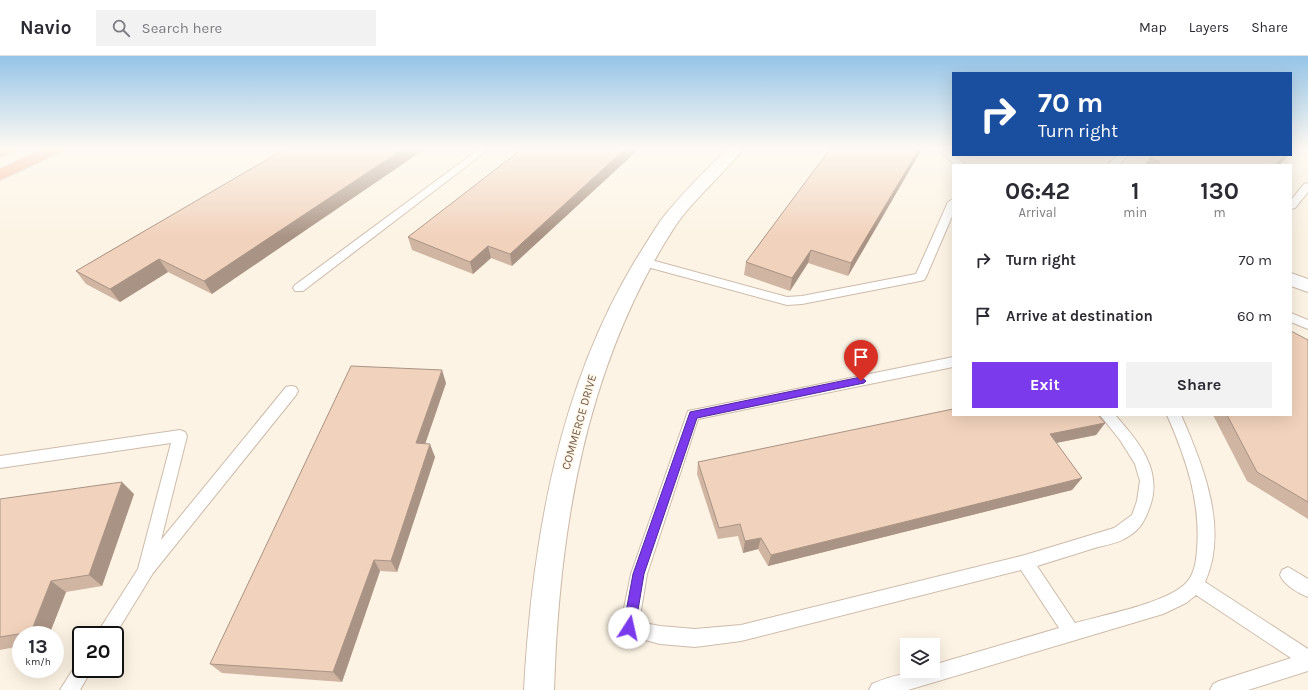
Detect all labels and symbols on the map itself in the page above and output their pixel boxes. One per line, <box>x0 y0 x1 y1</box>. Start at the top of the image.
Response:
pin <box>844 340 878 381</box>
street label: COMMERCE DRIVE <box>559 373 599 471</box>
position arrow <box>608 607 650 649</box>
speed limit sign: 20 <box>72 626 124 678</box>

